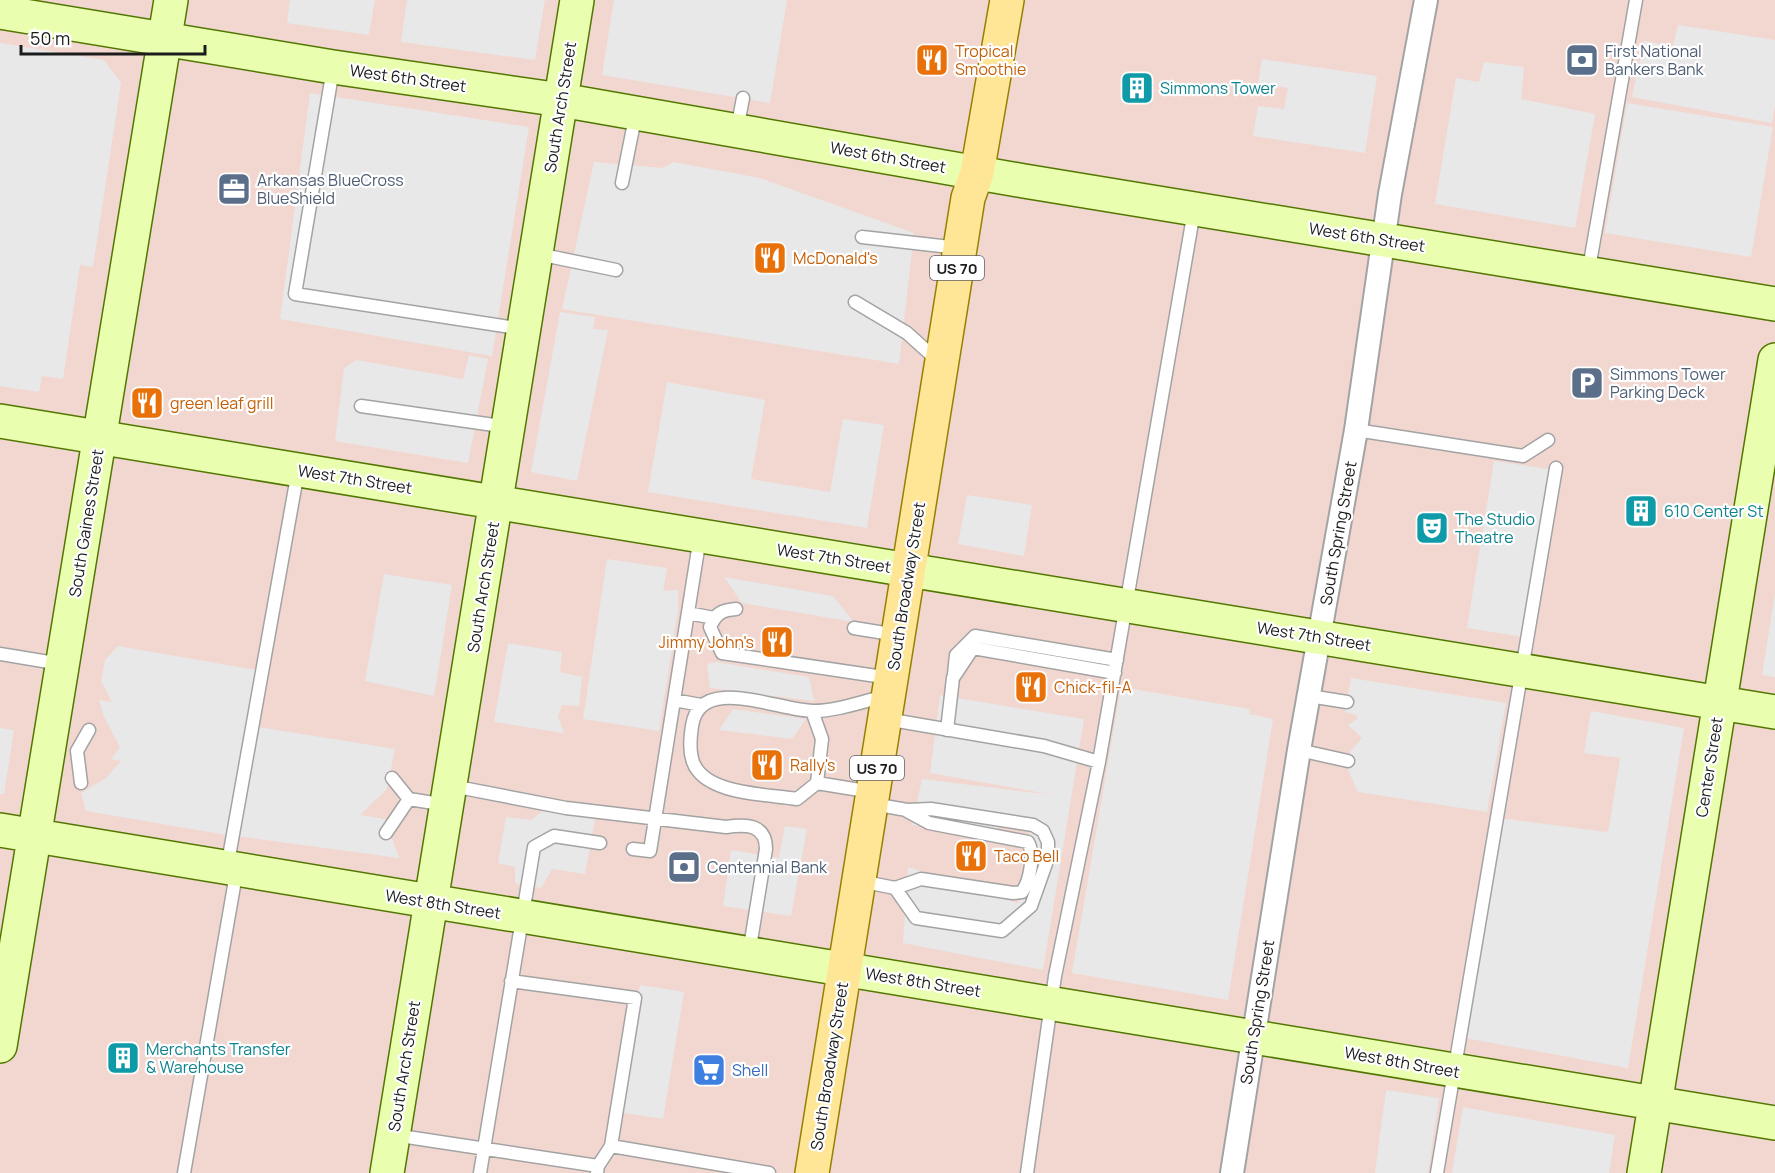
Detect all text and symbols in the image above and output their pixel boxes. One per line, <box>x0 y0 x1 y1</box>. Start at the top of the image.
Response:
scale bar <box>21 18 206 56</box>
text: 50 m <box>30 26 70 50</box>
street label: South Arch Street <box>539 40 581 174</box>
place label: Tropical Smoothie <box>955 40 1026 80</box>
place label: First National Bankers Bank <box>1605 40 1705 80</box>
restaurant icon: Tropical Smoothie <box>914 42 950 78</box>
bank icon: First National Bankers Bank <box>1564 42 1600 78</box>
street label: West 6th Street <box>348 59 468 97</box>
building icon: Simmons Tower <box>1119 70 1155 106</box>
place label: Simmons Tower <box>1160 77 1276 99</box>
street label: West 6th Street <box>828 136 948 178</box>
place label: Arkansas BlueCross BlueShield <box>257 169 404 209</box>
office icon: Arkansas BlueCross BlueShield <box>216 171 252 207</box>
street label: West 6th Street <box>1307 217 1427 257</box>
restaurant icon: McDonald's <box>752 240 788 276</box>
place label: McDonald's <box>793 247 878 269</box>
road number: US 70 <box>930 256 984 280</box>
place label: Simmons Tower Parking Deck <box>1610 363 1726 403</box>
parking icon: Simmons Tower Parking Deck <box>1569 365 1605 401</box>
restaurant icon: green leaf grill <box>129 385 165 421</box>
place label: green leaf grill <box>170 392 273 414</box>
street label: South Gaines Street <box>63 448 109 598</box>
street label: West 7th Street <box>296 459 414 499</box>
street label: South Spring Street <box>1314 459 1362 607</box>
building icon: 610 Center St <box>1623 493 1659 529</box>
street label: South Broadway Street <box>882 500 930 672</box>
place label: 610 Center St <box>1664 500 1764 522</box>
place label: The Studio Theatre <box>1455 508 1535 548</box>
theatre icon: The Studio Theatre <box>1414 510 1450 546</box>
street label: South Arch Street <box>462 520 504 654</box>
street label: West 7th Street <box>775 538 893 578</box>
street label: West 7th Street <box>1255 616 1373 656</box>
restaurant icon: Jimmy John's <box>759 624 795 660</box>
place label: Jimmy John's <box>659 631 754 653</box>
restaurant icon: Chick-fil-A <box>1013 669 1049 705</box>
place label: Chick-fil-A <box>1054 676 1132 698</box>
street label: Center Street <box>1690 715 1728 819</box>
restaurant icon: Rally's <box>749 747 785 783</box>
place label: Rally's <box>790 754 835 776</box>
road number: US 70 <box>850 756 904 780</box>
restaurant icon: Taco Bell <box>953 838 989 874</box>
place label: Taco Bell <box>994 845 1059 867</box>
bank icon: Centennial Bank <box>666 849 702 885</box>
place label: Centennial Bank <box>707 856 828 878</box>
street label: West 8th Street <box>384 884 502 924</box>
street label: South Spring Street <box>1235 938 1279 1086</box>
street label: West 8th Street <box>864 962 982 1002</box>
street label: South Broadway Street <box>805 980 853 1152</box>
street label: South Arch Street <box>383 999 425 1133</box>
place label: Merchants Transfer & Warehouse <box>146 1038 291 1078</box>
building icon: Merchants Transfer & Warehouse <box>105 1040 141 1076</box>
street label: West 8th Street <box>1343 1041 1461 1083</box>
supermarket icon: Shell <box>691 1052 727 1088</box>
place label: Shell <box>732 1059 768 1081</box>

